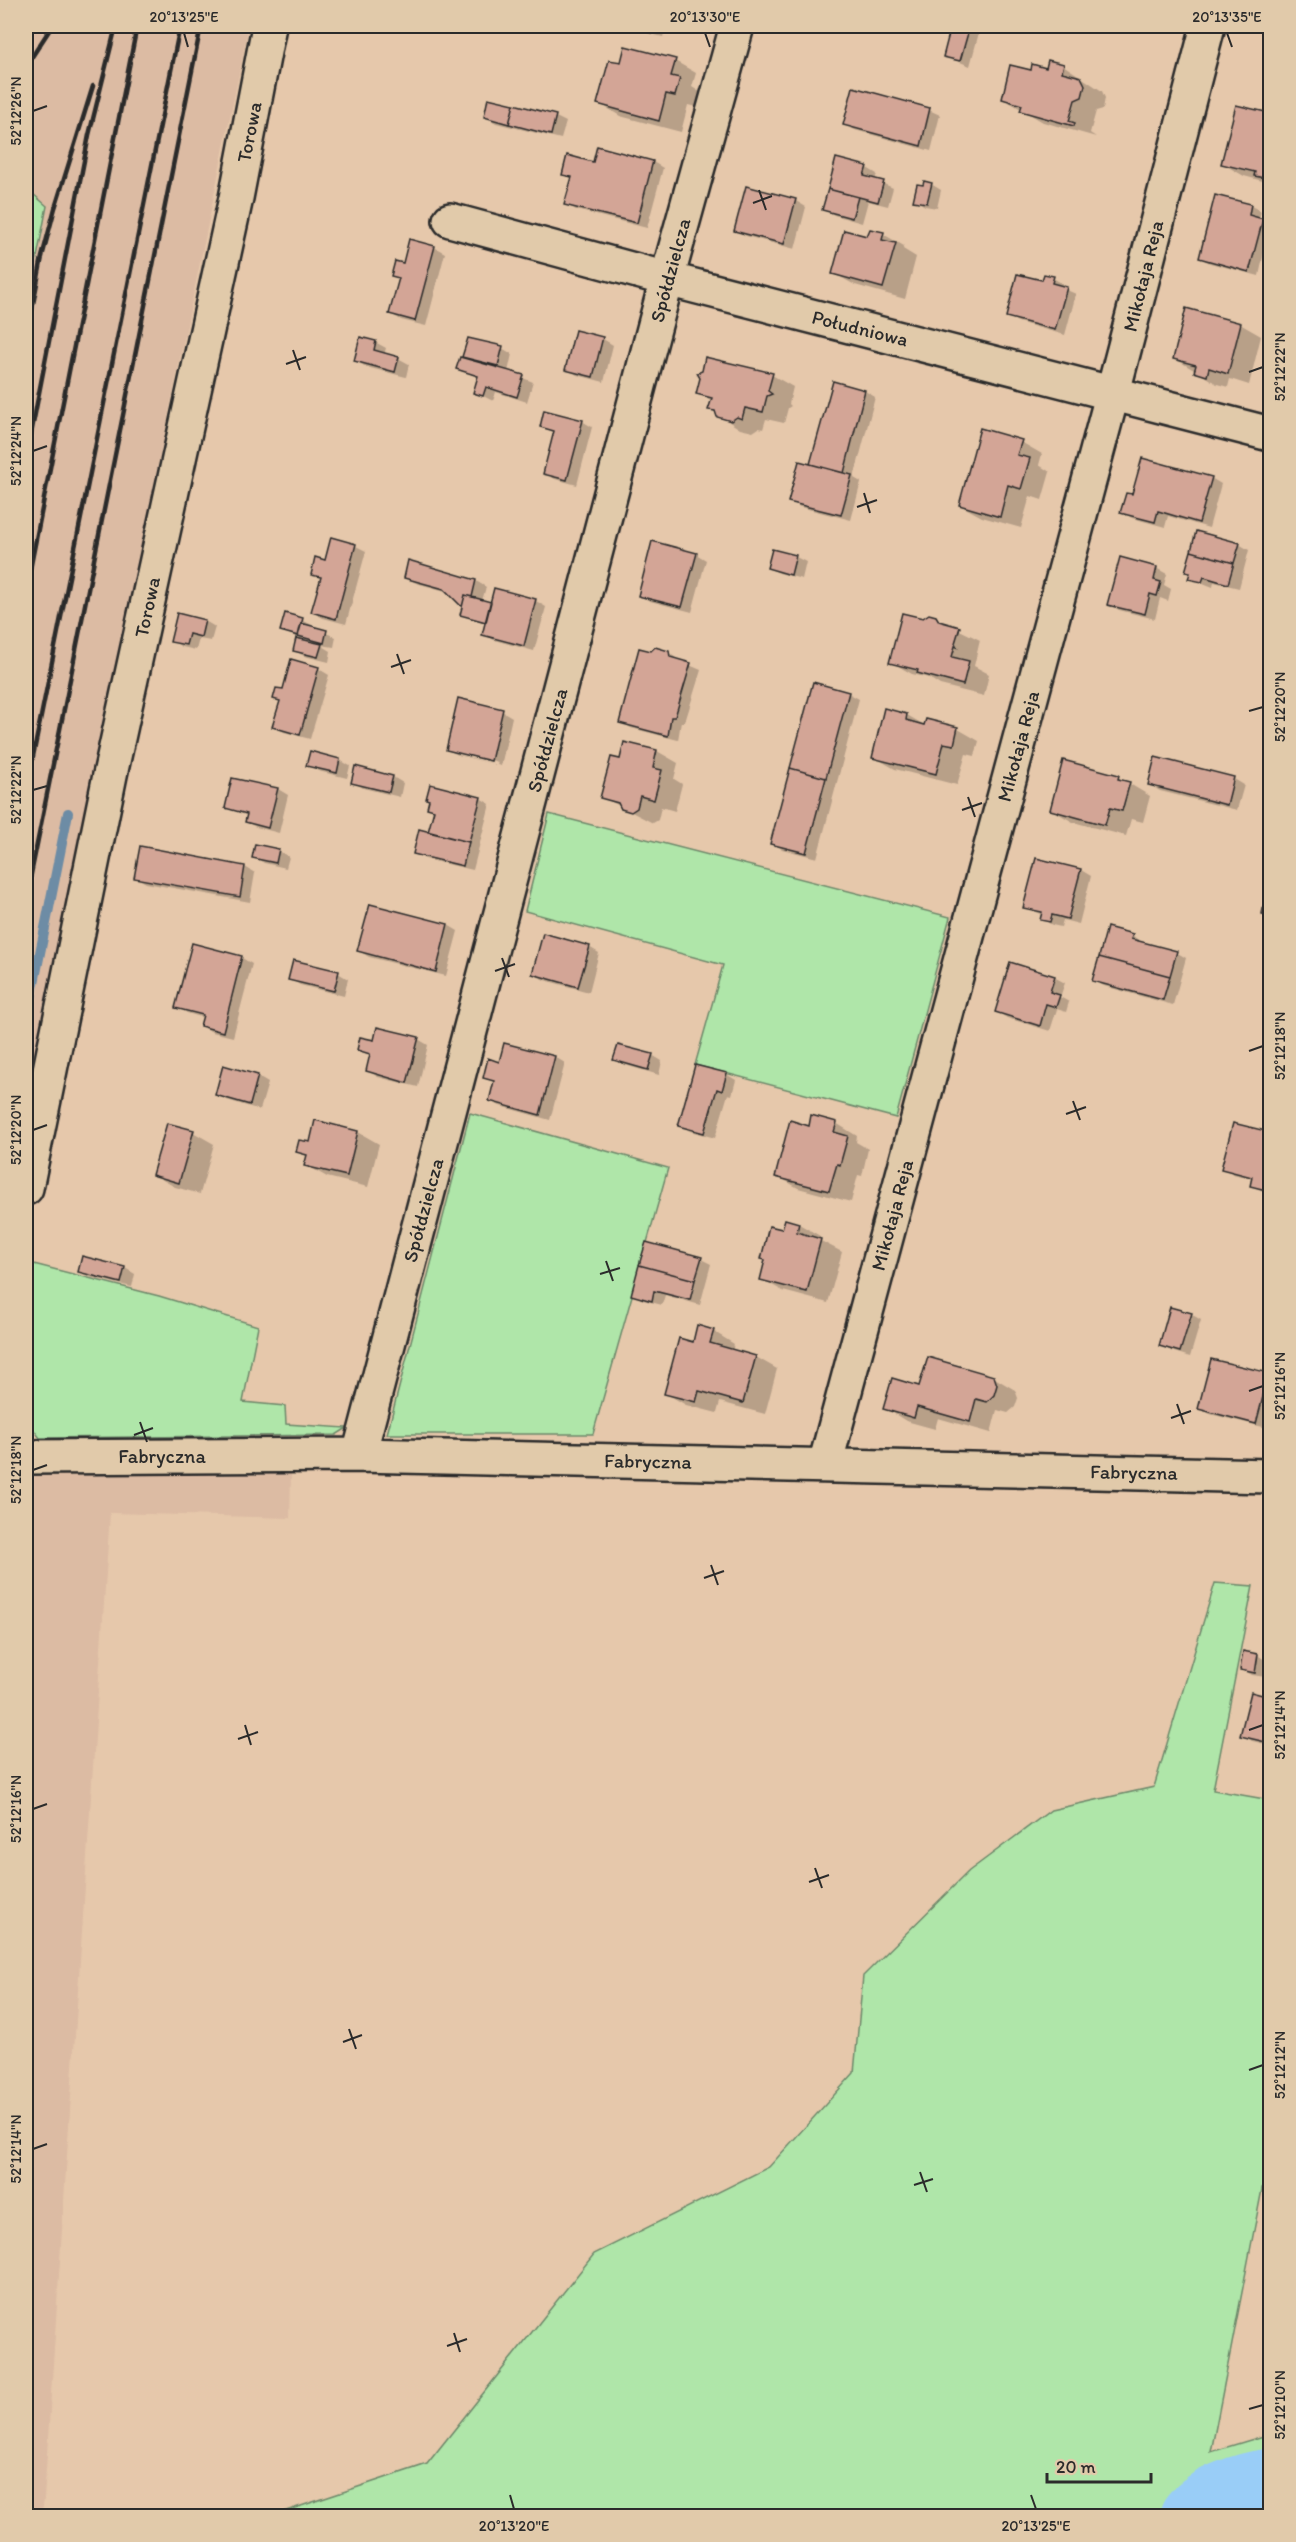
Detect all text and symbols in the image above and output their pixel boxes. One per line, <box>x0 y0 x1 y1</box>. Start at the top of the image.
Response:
text: 20°13'25"E <box>149 8 219 26</box>
text: 20°13'30"E <box>670 8 740 26</box>
text: 20°13'35"E <box>1192 8 1262 26</box>
text: 52°12'26"N <box>7 76 25 146</box>
street label: Torowa <box>231 99 267 165</box>
street label: Spółdzielcza <box>645 215 696 325</box>
street label: Mikołaja Reja <box>1118 217 1169 334</box>
street label: Południowa <box>809 304 911 352</box>
text: 52°12'22"N <box>1271 332 1289 402</box>
text: 52°12'24"N <box>7 416 25 486</box>
street label: Torowa <box>129 574 165 640</box>
text: 52°12'20"N <box>1271 672 1289 742</box>
street label: Spółdzielcza <box>522 685 573 795</box>
street label: Mikołaja Reja <box>992 687 1045 804</box>
text: 52°12'22"N <box>7 755 25 825</box>
text: 52°12'18"N <box>1271 1012 1289 1080</box>
text: 52°12'20"N <box>7 1095 25 1165</box>
street label: Spółdzielcza <box>398 1155 449 1265</box>
street label: Mikołaja Reja <box>866 1156 919 1273</box>
text: 52°12'16"N <box>1271 1352 1289 1420</box>
text: 52°12'18"N <box>7 1436 25 1504</box>
street label: Fabryczna <box>118 1444 206 1468</box>
street label: Fabryczna <box>604 1448 693 1474</box>
street label: Fabryczna <box>1090 1459 1179 1485</box>
text: 52°12'14"N <box>1271 1690 1289 1760</box>
text: 52°12'16"N <box>7 1775 25 1843</box>
text: 52°12'12"N <box>1271 2031 1289 2099</box>
text: 52°12'14"N <box>7 2114 25 2184</box>
text: 52°12'10"N <box>1271 2370 1289 2440</box>
scale bar <box>1047 2446 1150 2484</box>
text: 20 m <box>1056 2456 1096 2478</box>
text: 20°13'20"E <box>479 2517 549 2535</box>
text: 20°13'25"E <box>1001 2517 1071 2535</box>

